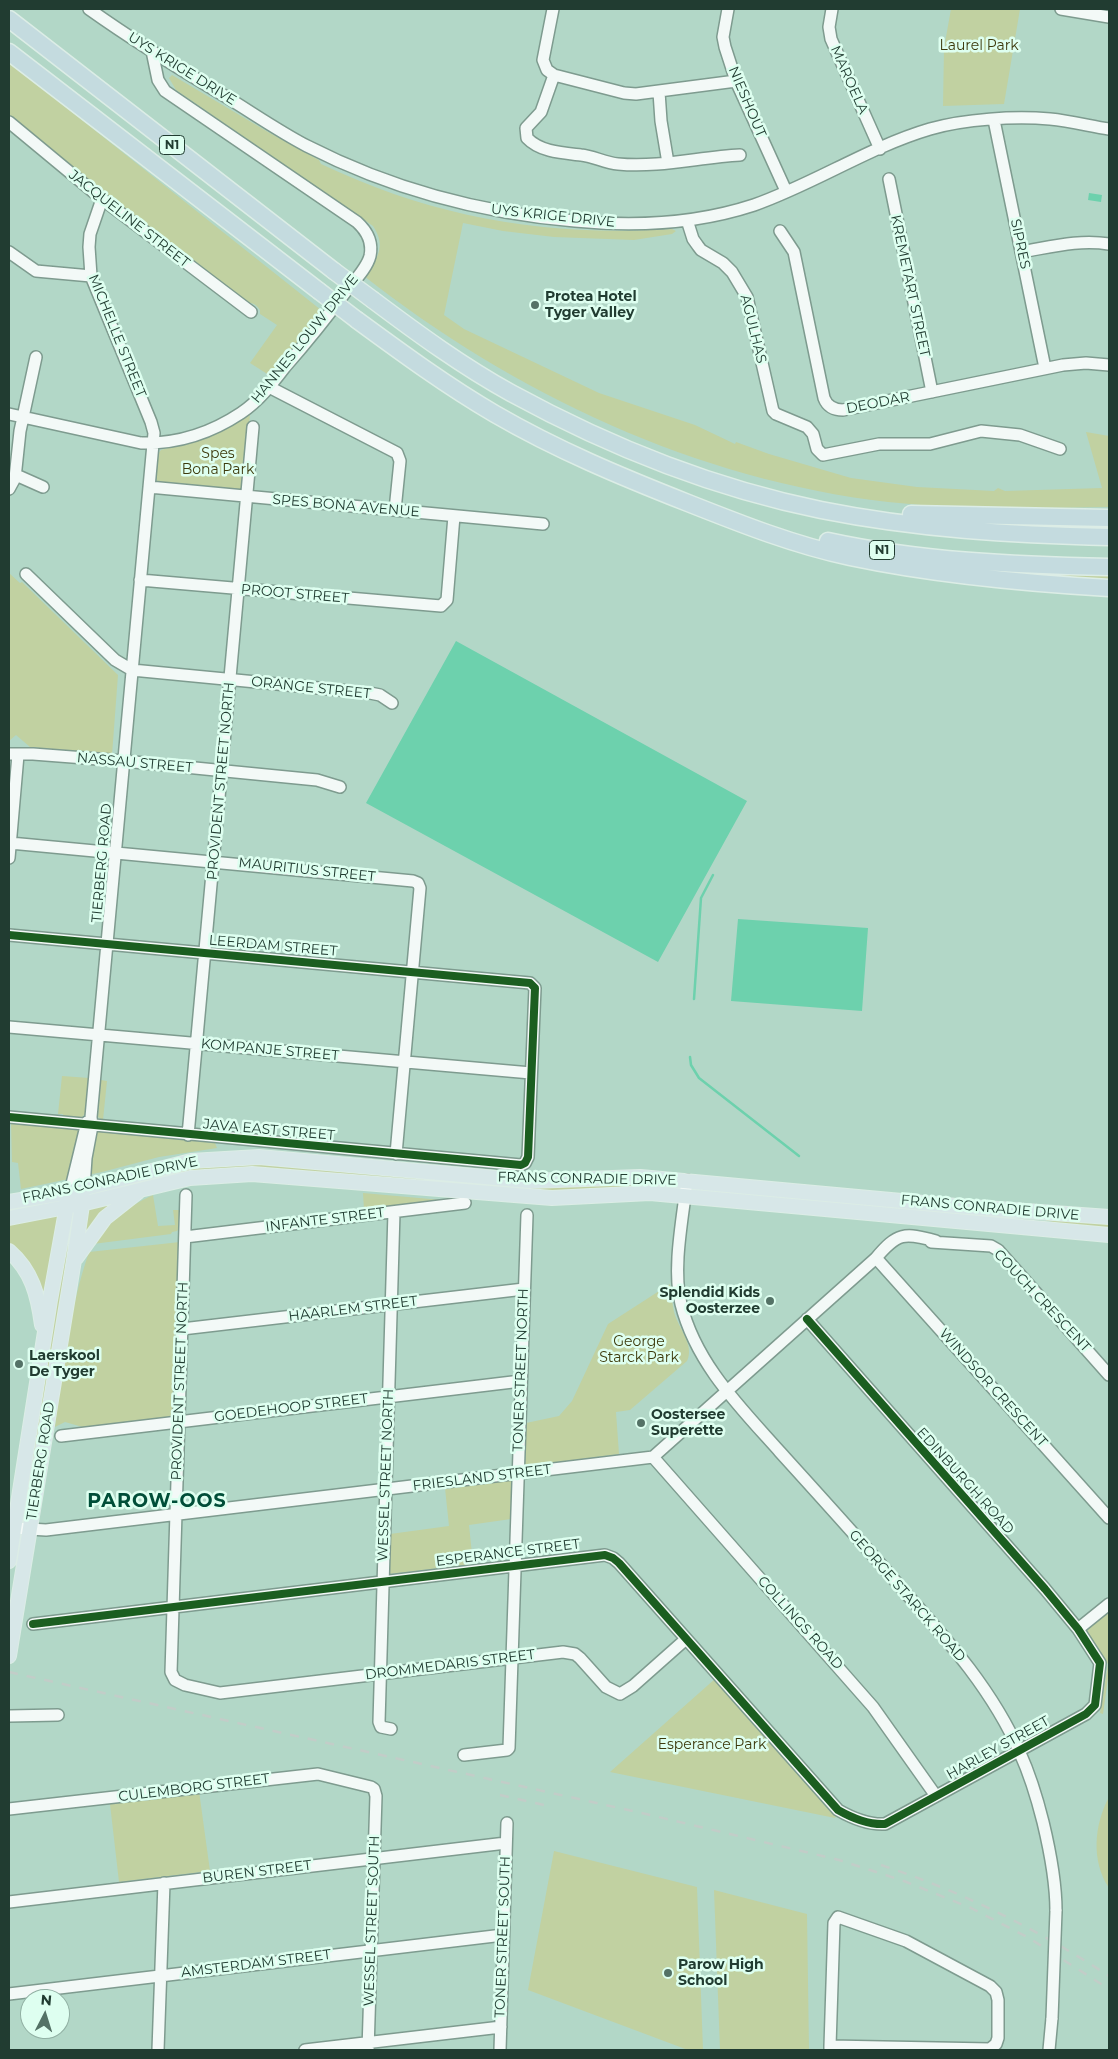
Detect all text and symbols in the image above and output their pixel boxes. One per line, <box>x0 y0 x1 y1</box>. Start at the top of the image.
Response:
street label: UYS KRIGE DRIVE <box>125 29 239 109</box>
park label: Laurel Park <box>939 38 1019 54</box>
street label: MAROELA <box>826 43 872 117</box>
street label: NIESHOUT <box>724 64 770 140</box>
road number: N1 <box>160 136 184 154</box>
street label: JACQUELINE STREET <box>65 167 193 271</box>
street label: UYS KRIGE DRIVE <box>490 201 616 231</box>
street label: KREMETART STREET <box>887 213 933 359</box>
street label: SIPRES <box>1006 217 1034 271</box>
street label: HANNES LOUW DRIVE <box>248 271 362 407</box>
street label: MICHELLE STREET <box>85 272 149 400</box>
place label: Protea Hotel Tyger Valley <box>545 289 637 322</box>
street label: AGULHAS <box>736 293 770 365</box>
marker: Protea Hotel Tyger Valley <box>529 299 541 311</box>
street label: DEODAR <box>845 389 911 417</box>
park label: Spes Bona Park <box>182 446 254 478</box>
street label: SPES BONA AVENUE <box>272 491 420 521</box>
road number: N1 <box>870 540 894 560</box>
street label: PROOT STREET <box>240 581 350 607</box>
street label: ORANGE STREET <box>250 673 372 703</box>
street label: PROVIDENT STREET NORTH <box>204 681 238 881</box>
street label: NASSAU STREET <box>76 750 194 776</box>
street label: TIERBERG ROAD <box>88 803 116 923</box>
street label: MAURITIUS STREET <box>238 854 376 886</box>
street label: LEERDAM STREET <box>208 932 338 960</box>
street label: KOMPANJE STREET <box>200 1036 340 1064</box>
street label: JAVA EAST STREET <box>202 1116 336 1144</box>
street label: FRANS CONRADIE DRIVE <box>21 1153 199 1207</box>
street label: FRANS CONRADIE DRIVE <box>497 1169 677 1189</box>
street label: FRANS CONRADIE DRIVE <box>900 1192 1080 1224</box>
street label: INFANTE STREET <box>264 1204 386 1236</box>
street label: COUCH CRESCENT <box>990 1246 1094 1356</box>
street label: PROVIDENT STREET NORTH <box>168 1281 192 1481</box>
place label: Splendid Kids Oosterzee <box>659 1285 760 1318</box>
street label: TONER STREET NORTH <box>510 1288 532 1452</box>
street label: HAARLEM STREET <box>288 1293 418 1325</box>
marker: Splendid Kids Oosterzee <box>764 1295 776 1307</box>
street label: WINDSOR CRESCENT <box>935 1325 1051 1451</box>
park label: George Starck Park <box>599 1334 679 1366</box>
place label: Laerskool De Tyger <box>29 1348 100 1380</box>
marker: Laerskool De Tyger <box>13 1358 25 1370</box>
street label: WESSEL STREET NORTH <box>375 1388 397 1562</box>
street label: GOEDEHOOP STREET <box>213 1390 369 1426</box>
street label: TIERBERG ROAD <box>23 1401 59 1521</box>
place label: Oostersee Superette <box>651 1407 725 1440</box>
marker: Oostersee Superette <box>635 1417 647 1429</box>
street label: EDINBURGH ROAD <box>913 1424 1017 1538</box>
street label: FRIESLAND STREET <box>412 1461 552 1495</box>
district label: PAROW-OOS <box>86 1490 228 1512</box>
street label: GEORGE STARCK ROAD <box>845 1527 969 1665</box>
street label: ESPERANCE STREET <box>435 1536 581 1570</box>
street label: COLLINGS ROAD <box>754 1573 846 1673</box>
street label: DROMMEDARIS STREET <box>364 1646 536 1684</box>
street label: HARLEY STREET <box>944 1713 1052 1783</box>
park label: Esperance Park <box>658 1737 766 1753</box>
street label: CULEMBORG STREET <box>117 1770 271 1806</box>
street label: WESSEL STREET SOUTH <box>361 1835 383 2007</box>
street label: TONER STREET SOUTH <box>492 1856 514 2018</box>
street label: BUREN STREET <box>202 1857 312 1887</box>
street label: AMSTERDAM STREET <box>180 1946 332 1982</box>
place label: Parow High School <box>678 1957 764 1990</box>
marker: Parow High School <box>662 1967 674 1979</box>
north arrow <box>20 1989 70 2039</box>
text: N <box>40 1991 53 2010</box>

